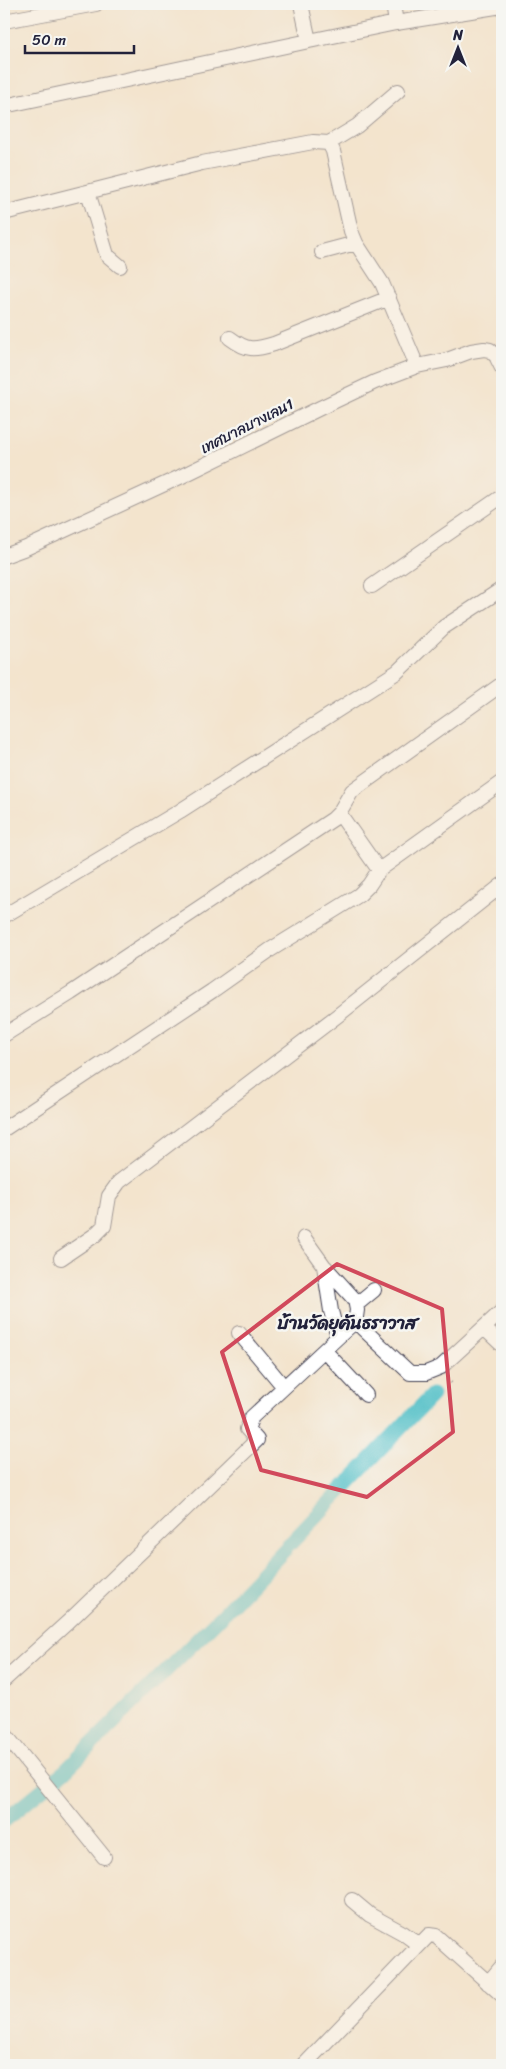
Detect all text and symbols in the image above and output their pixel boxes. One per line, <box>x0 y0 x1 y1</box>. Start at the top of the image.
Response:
scale bar <box>25 22 134 54</box>
north arrow <box>434 22 484 72</box>
text: N <box>452 23 463 48</box>
text: 50 m <box>32 27 67 53</box>
street label: เทศบาลบางเลน1 <box>196 391 298 461</box>
district label: บ้านวัดยุคันธราวาส <box>276 1307 420 1339</box>

